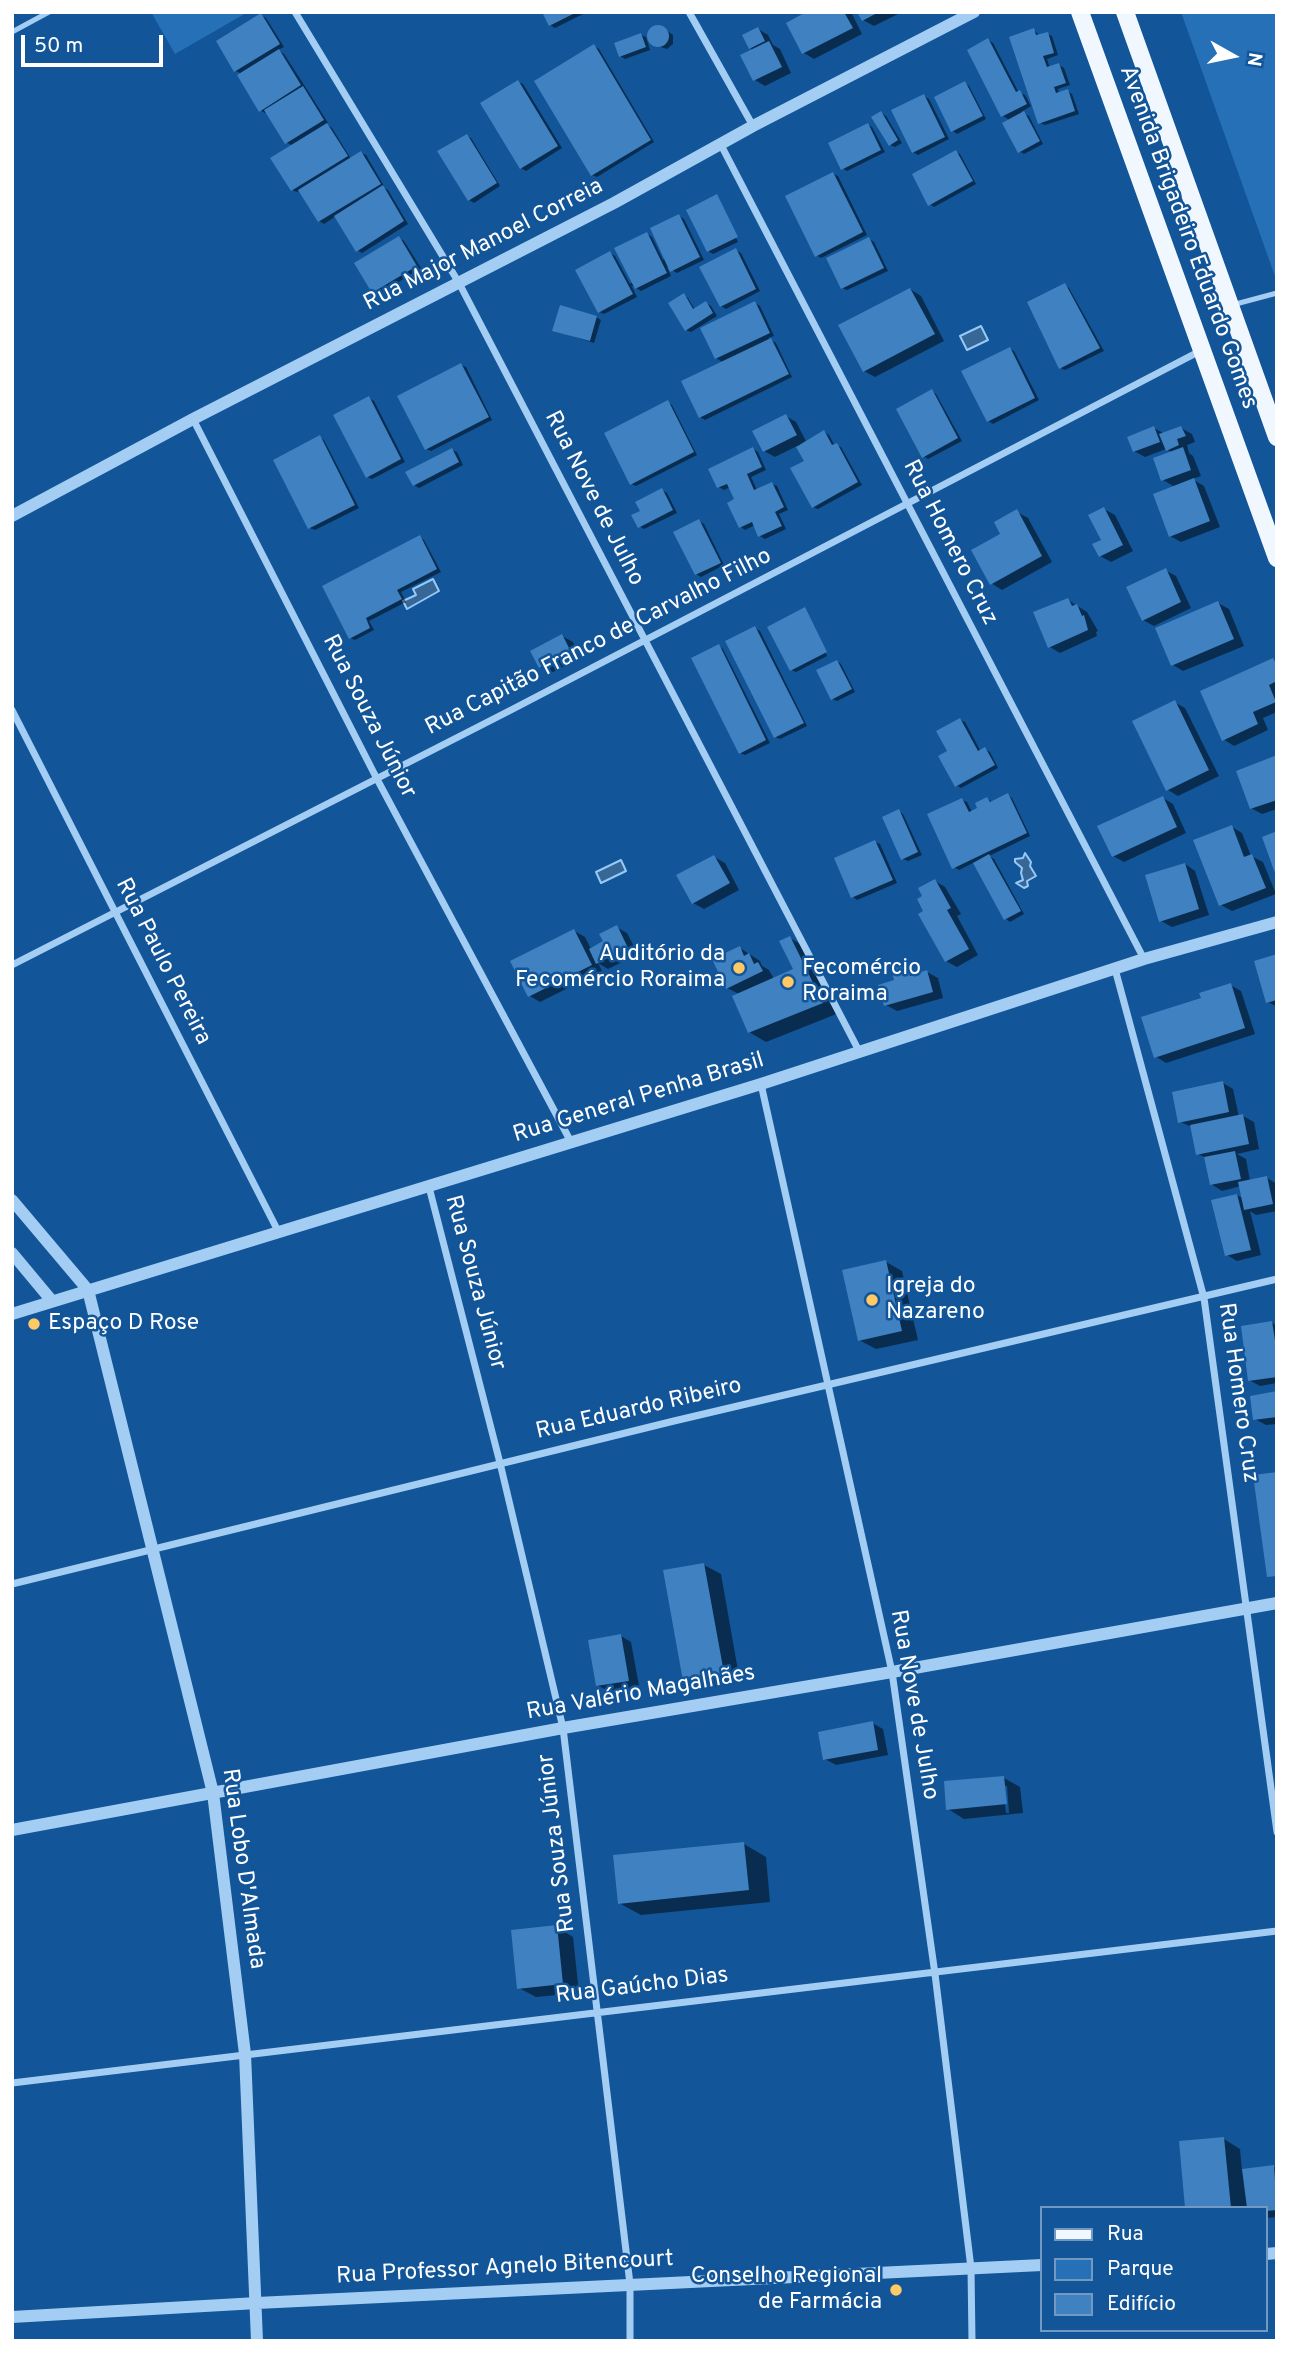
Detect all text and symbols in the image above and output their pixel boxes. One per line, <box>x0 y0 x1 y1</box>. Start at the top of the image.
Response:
scale bar <box>24 21 166 65</box>
north arrow <box>1198 21 1268 91</box>
text: 50 m <box>34 33 83 60</box>
text: N <box>1241 51 1267 68</box>
street label: Avenida Brigadeiro Eduardo Gomes <box>1112 63 1262 413</box>
street label: Rua Major Manoel Correia <box>360 174 608 318</box>
street label: Rua Nove de Julho <box>537 407 649 591</box>
street label: Rua Homero Cruz <box>895 456 1003 630</box>
street label: Rua Capitão Franco de Carvalho Filho <box>421 543 777 743</box>
street label: Rua Souza Júnior <box>315 631 421 803</box>
street label: Rua Paulo Pereira <box>108 874 216 1050</box>
place label: Auditório da Fecomércio Roraima <box>515 941 725 995</box>
place label: Fecomércio Roraima <box>802 955 921 1009</box>
marker: Auditório da Fecomércio Roraima <box>731 960 747 976</box>
marker: Fecomércio Roraima <box>780 974 796 990</box>
street label: Rua General Penha Brasil <box>510 1048 768 1150</box>
street label: Rua Souza Júnior <box>437 1193 511 1373</box>
place label: Igreja do Nazareno <box>886 1273 985 1327</box>
marker: Igreja do Nazareno <box>864 1292 880 1308</box>
street label: Rua Homero Cruz <box>1211 1301 1263 1485</box>
place label: Espaço D Rose <box>48 1310 199 1338</box>
marker: Espaço D Rose <box>26 1316 42 1332</box>
street label: Rua Eduardo Ribeiro <box>533 1373 745 1447</box>
street label: Rua Nove de Julho <box>883 1608 943 1802</box>
street label: Rua Valério Magalhães <box>524 1660 758 1728</box>
street label: Rua Souza Júnior <box>533 1752 583 1934</box>
street label: Rua Lobo D'Almada <box>214 1767 270 1971</box>
street label: Rua Gaúcho Dias <box>554 1963 730 2011</box>
legend <box>1040 2206 1268 2332</box>
text: Rua <box>1107 2221 1144 2248</box>
street label: Rua Professor Agnelo Bitencourt <box>335 2246 675 2292</box>
text: Parque <box>1107 2256 1174 2283</box>
place label: Conselho Regional de Farmácia <box>691 2263 882 2317</box>
marker: Conselho Regional de Farmácia <box>888 2282 904 2298</box>
text: Edifício <box>1107 2291 1176 2318</box>

